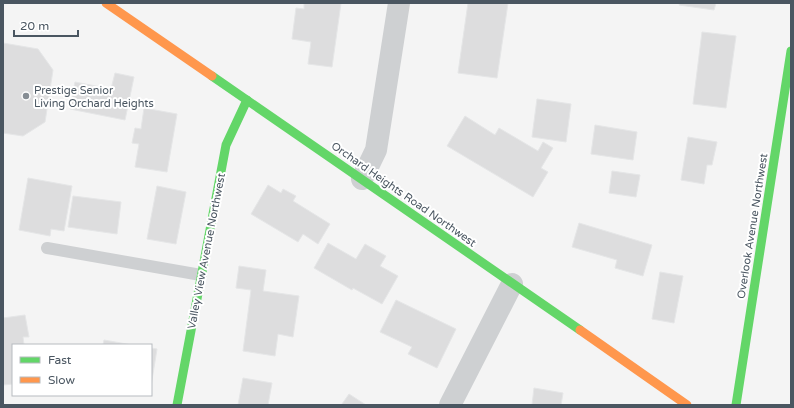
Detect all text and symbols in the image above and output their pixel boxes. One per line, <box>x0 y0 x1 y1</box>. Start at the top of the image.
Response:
scale bar <box>14 12 78 38</box>
text: 20 m <box>20 19 49 33</box>
place label: Prestige Senior Living Orchard Heights <box>34 84 154 110</box>
marker: Prestige Senior Living Orchard Heights <box>21 91 31 101</box>
street label: Orchard Heights Road Northwest <box>329 139 479 250</box>
street label: Overlook Avenue Northwest <box>735 152 770 300</box>
street label: Valley View Avenue Northwest <box>185 172 228 330</box>
legend <box>12 344 152 396</box>
text: Fast <box>48 353 72 367</box>
text: Slow <box>48 373 75 387</box>

